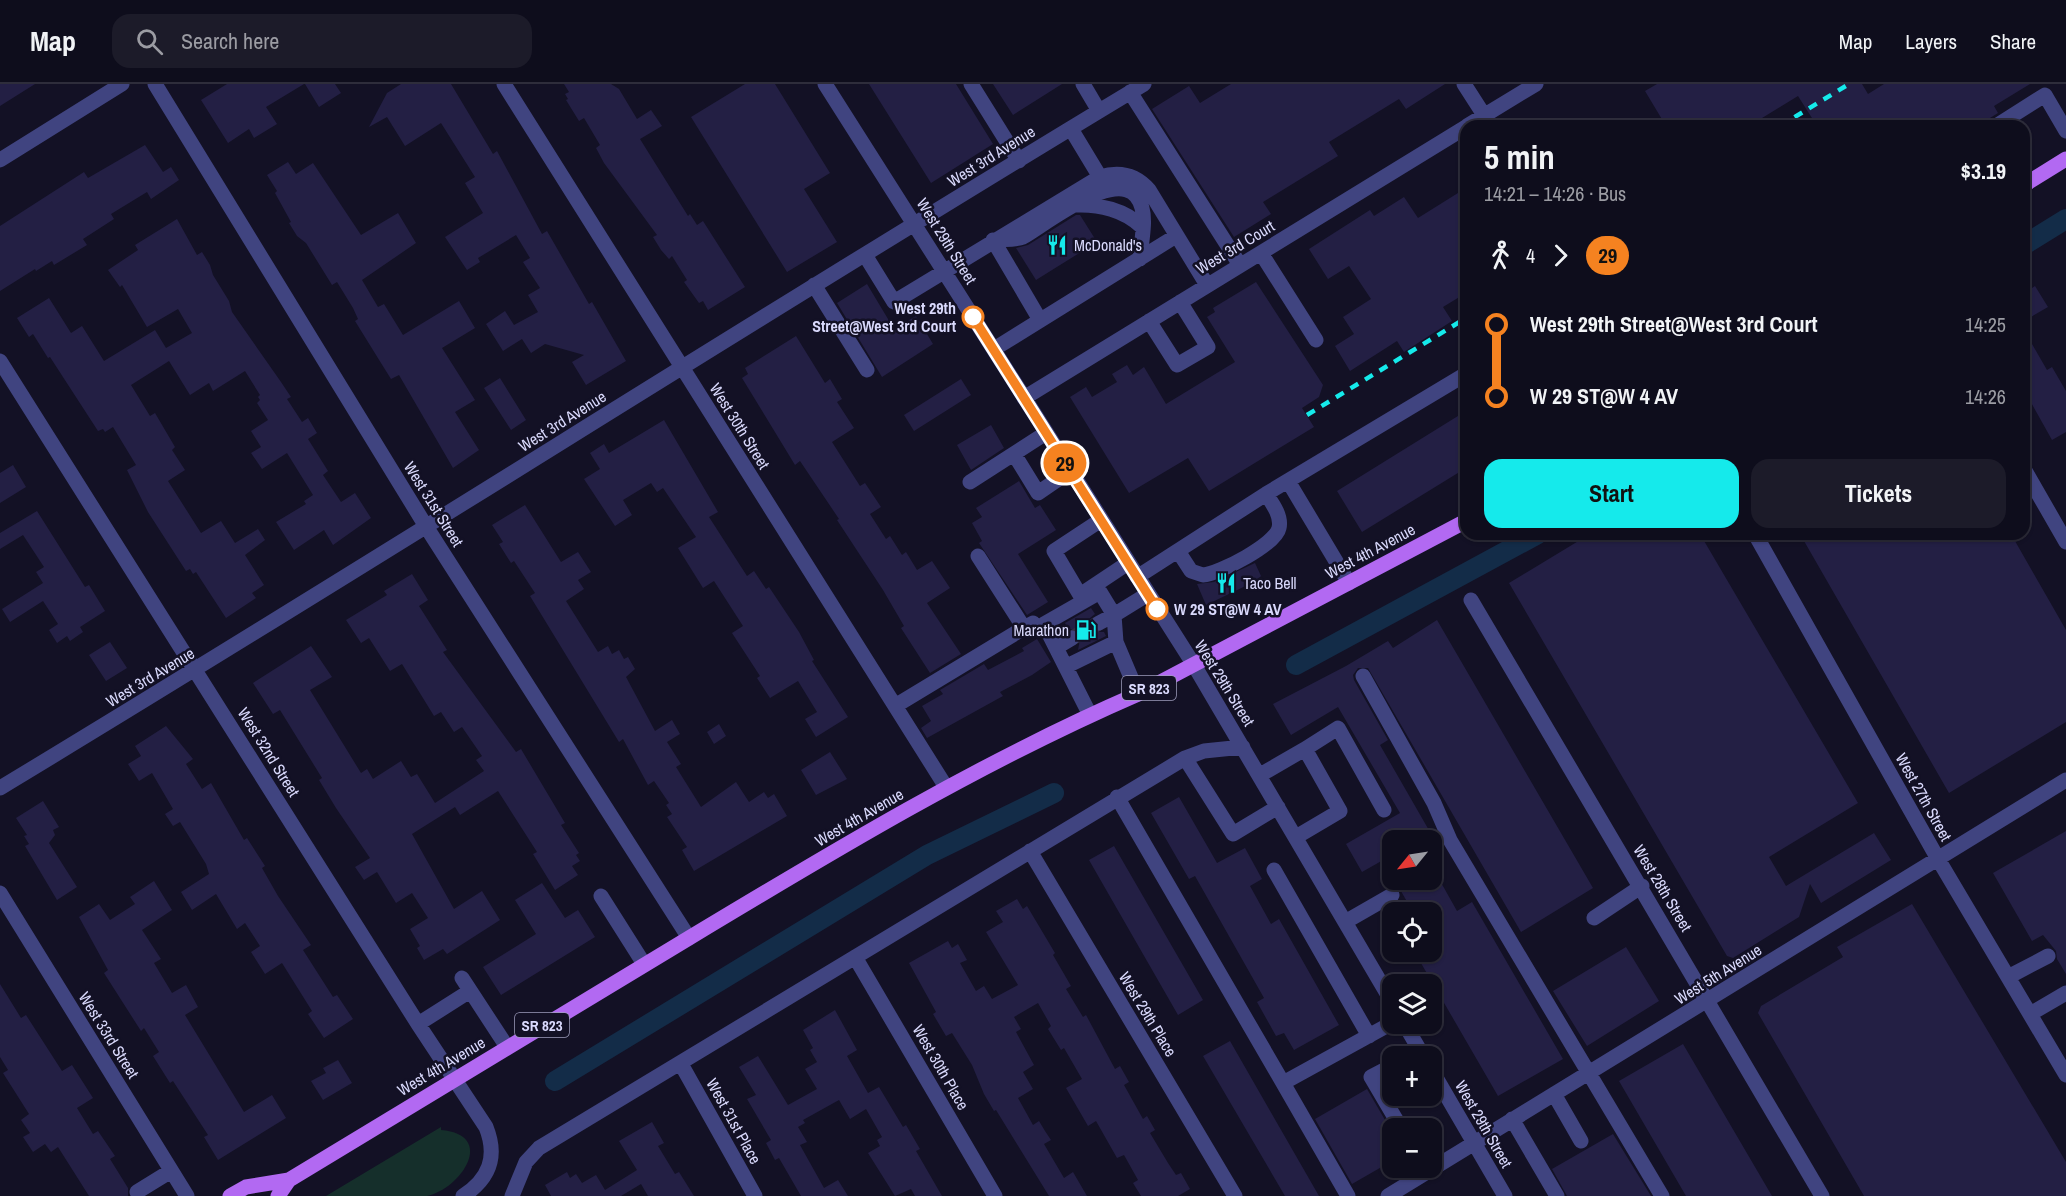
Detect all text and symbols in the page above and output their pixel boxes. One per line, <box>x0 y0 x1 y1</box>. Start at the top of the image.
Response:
search box <box>112 14 532 68</box>
text: Map <box>30 22 76 60</box>
icon: search <box>133 25 166 58</box>
text: Search here <box>181 26 279 56</box>
text: Map <box>1839 27 1872 56</box>
text: Layers <box>1905 27 1957 56</box>
text: Share <box>1990 27 2036 56</box>
street label: West 3rd Avenue <box>943 120 1039 192</box>
text: 5 min <box>1484 135 1555 179</box>
text: $3.19 <box>1961 156 2006 186</box>
text: 14:21 – 14:26 · Bus <box>1484 180 1626 207</box>
street label: West 29th Street <box>912 194 982 288</box>
street label: West 3rd Court <box>1192 215 1279 279</box>
restaurant icon: McDonald's <box>1045 233 1069 257</box>
place label: McDonald's <box>1074 234 1142 256</box>
icon: walk <box>1484 239 1517 272</box>
icon: forward <box>1544 239 1577 272</box>
text: 29 <box>1598 241 1617 270</box>
text: 4 <box>1526 242 1535 269</box>
place label: West 29th Street@West 3rd Court <box>812 297 957 337</box>
marker: West 29th Street@West 3rd Court <box>962 306 984 328</box>
text: West 29th Street@West 3rd Court <box>1530 309 1818 339</box>
text: 14:25 <box>1965 311 2006 338</box>
street label: West 30th Street <box>705 379 775 473</box>
text: W 29 ST@W 4 AV <box>1530 381 1678 411</box>
text: 14:26 <box>1965 383 2006 410</box>
street label: West 3rd Avenue <box>514 385 610 457</box>
line badge: 29 <box>1038 444 1092 482</box>
text: 29 <box>1055 449 1075 478</box>
street label: West 31st Street <box>399 457 469 551</box>
button: Start <box>1484 459 1739 528</box>
button: Tickets <box>1751 459 2006 528</box>
street label: West 4th Avenue <box>1321 518 1419 584</box>
restaurant icon: Taco Bell <box>1214 571 1238 595</box>
place label: Taco Bell <box>1243 572 1297 594</box>
marker: W 29 ST@W 4 AV <box>1146 598 1168 620</box>
place label: W 29 ST@W 4 AV <box>1174 598 1282 620</box>
fuel station icon: Marathon <box>1074 618 1098 642</box>
place label: Marathon <box>1014 619 1069 641</box>
street label: West 29th Street <box>1190 636 1260 730</box>
street label: West 3rd Avenue <box>102 642 198 712</box>
road number: SR 823 <box>1122 676 1176 700</box>
street label: West 32nd Street <box>233 703 305 801</box>
street label: West 27th Street <box>1891 749 1957 845</box>
street label: West 4th Avenue <box>811 783 907 851</box>
north arrow <box>1382 830 1442 890</box>
map controls <box>1382 830 1442 1178</box>
street label: West 28th Street <box>1628 841 1698 936</box>
button: locate <box>1382 902 1442 962</box>
street label: West 5th Avenue <box>1670 939 1766 1009</box>
street label: West 29th Place <box>1114 967 1182 1061</box>
button: layers <box>1382 974 1442 1034</box>
street label: West 33rd Street <box>74 988 145 1083</box>
road number: SR 823 <box>515 1013 569 1037</box>
street label: West 30th Place <box>908 1020 974 1114</box>
street label: West 4th Avenue <box>393 1031 489 1101</box>
button: + <box>1382 1046 1442 1106</box>
street label: West 31st Place <box>701 1074 767 1168</box>
street label: West 29th Street <box>1450 1076 1518 1172</box>
button: − <box>1382 1118 1442 1178</box>

